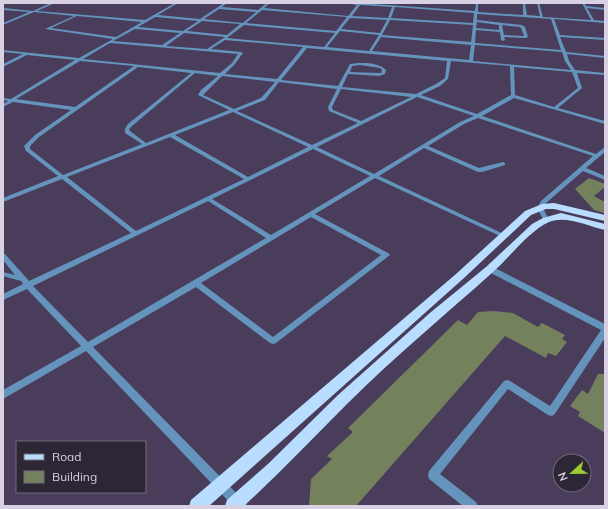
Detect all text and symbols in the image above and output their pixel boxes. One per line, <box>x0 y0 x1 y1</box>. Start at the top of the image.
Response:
legend <box>16 441 146 493</box>
text: Road <box>52 449 81 464</box>
north arrow <box>552 453 592 493</box>
text: Building <box>52 469 97 484</box>
text: N <box>555 470 571 483</box>

